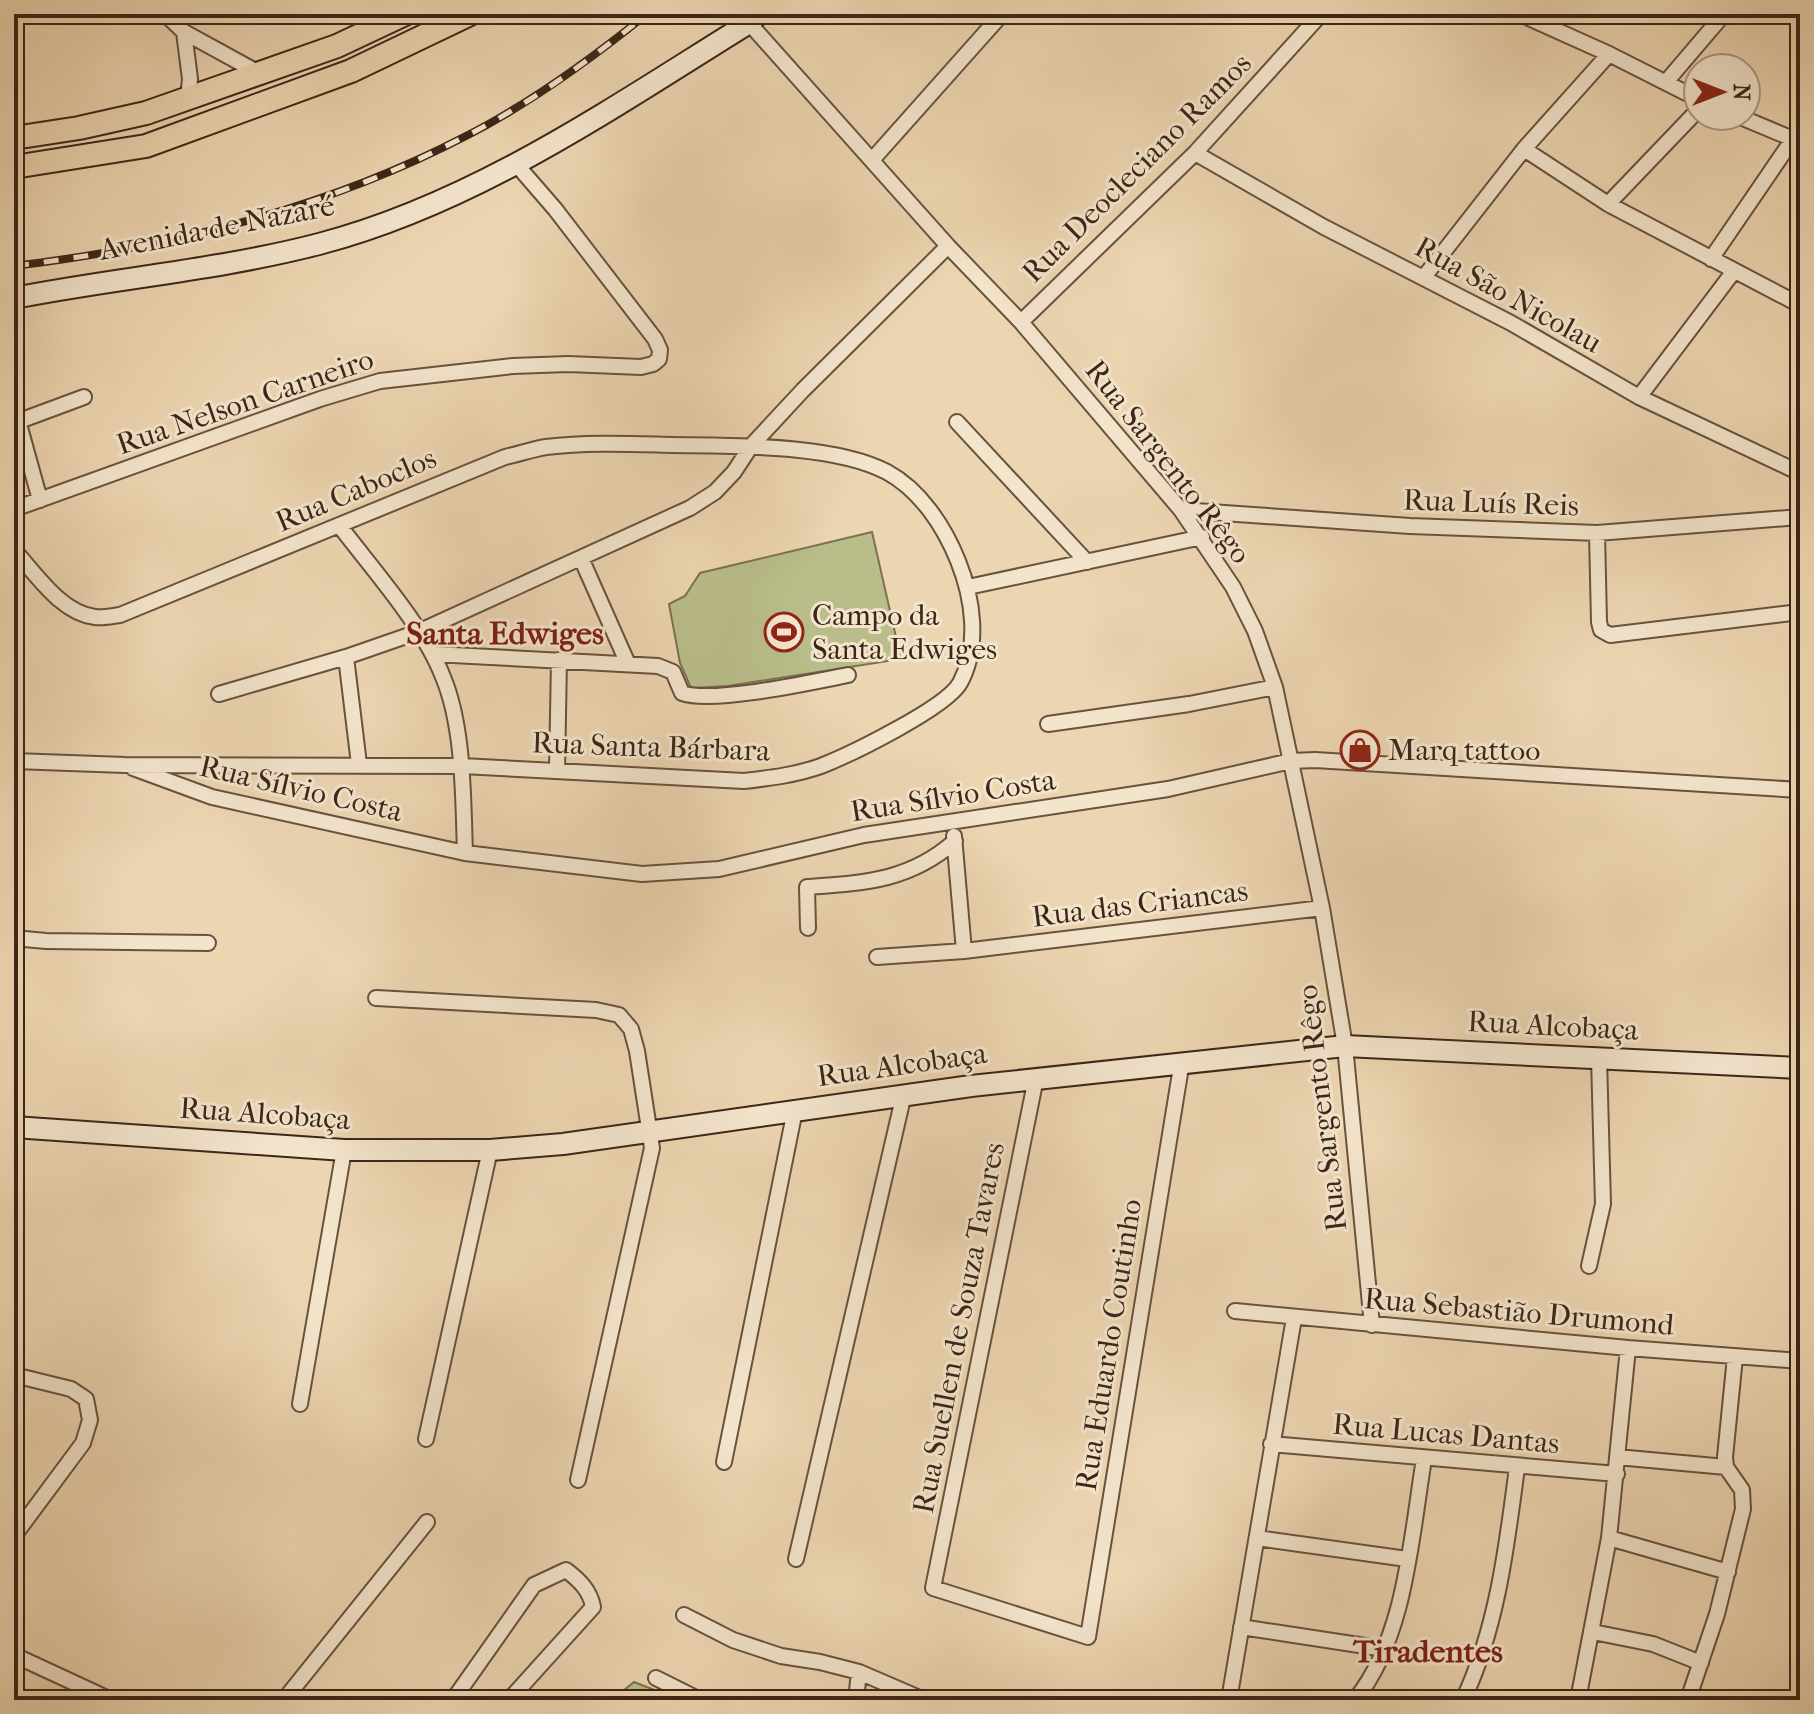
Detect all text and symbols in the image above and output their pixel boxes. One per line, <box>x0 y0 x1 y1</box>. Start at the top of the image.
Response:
street label: Rua Deocleciano Ramos <box>1015 46 1259 290</box>
north arrow <box>1682 52 1762 132</box>
text: N <box>1728 84 1754 101</box>
street label: Avenida de Nazaré <box>95 188 338 268</box>
street label: Rua São Nicolau <box>1409 229 1607 361</box>
street label: Rua Nelson Carneiro <box>112 342 378 462</box>
street label: Rua Sargento Rêgo <box>1078 353 1258 571</box>
street label: Rua Caboclos <box>270 440 442 540</box>
street label: Rua Luís Reis <box>1402 482 1580 524</box>
place label: Campo da Santa Edwiges <box>812 598 997 667</box>
sports icon: Campo da Santa Edwiges <box>763 611 805 653</box>
district label: Santa Edwiges <box>406 615 604 652</box>
street label: Rua Santa Bárbara <box>531 725 772 769</box>
shop icon: Marq tattoo <box>1339 729 1381 771</box>
place label: Marq tattoo <box>1388 733 1540 768</box>
street label: Rua Sílvio Costa <box>196 749 407 830</box>
street label: Rua Sílvio Costa <box>848 762 1059 829</box>
street label: Rua das Criancas <box>1030 873 1250 935</box>
street label: Rua Sargento Rêgo <box>1289 983 1355 1233</box>
street label: Rua Alcobaça <box>1467 1004 1640 1048</box>
street label: Rua Alcobaça <box>815 1036 990 1094</box>
street label: Rua Alcobaça <box>178 1091 353 1138</box>
street label: Rua Suellen de Souza Tavares <box>906 1139 1012 1517</box>
street label: Rua Eduardo Coutinho <box>1069 1196 1149 1494</box>
street label: Rua Sebastião Drumond <box>1363 1281 1676 1343</box>
street label: Rua Lucas Dantas <box>1331 1407 1561 1461</box>
district label: Tiradentes <box>1352 1633 1503 1670</box>

